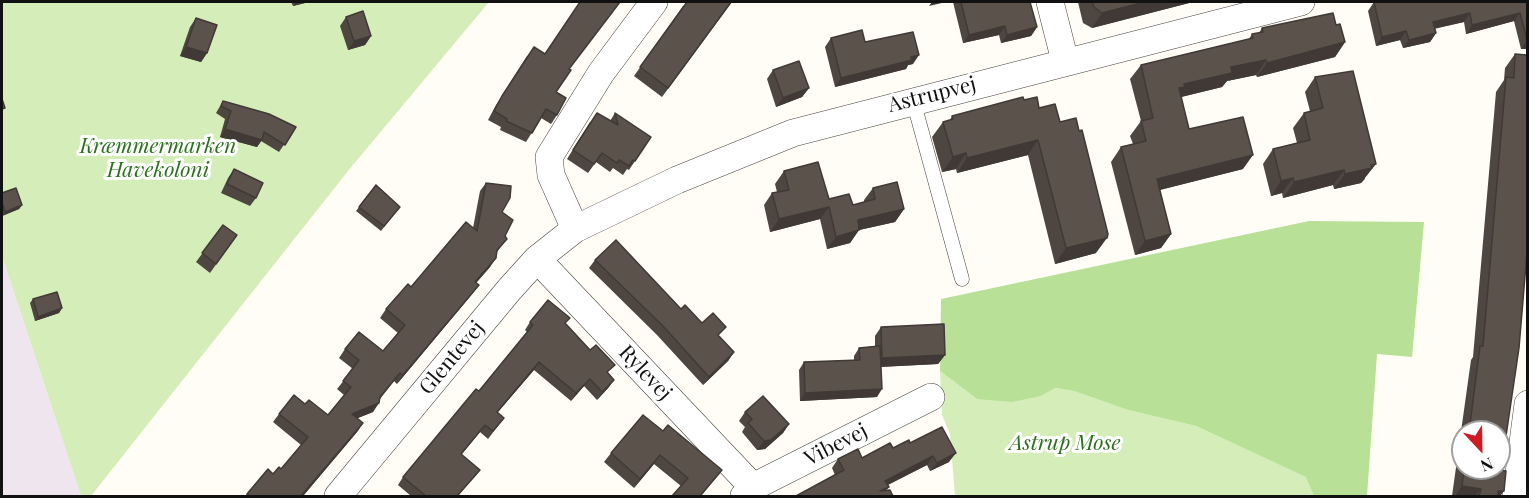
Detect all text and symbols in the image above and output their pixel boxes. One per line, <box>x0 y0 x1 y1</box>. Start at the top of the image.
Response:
street label: Astrupvej <box>885 72 979 118</box>
park label: Kræmmermarken Havekoloni <box>80 133 236 183</box>
street label: Glentevej <box>414 316 490 400</box>
street label: Rylevej <box>613 340 677 406</box>
street label: Vibevej <box>800 418 872 472</box>
north arrow <box>1451 420 1511 480</box>
park label: Astrup Mose <box>1010 430 1120 456</box>
text: N <box>1478 453 1496 477</box>

